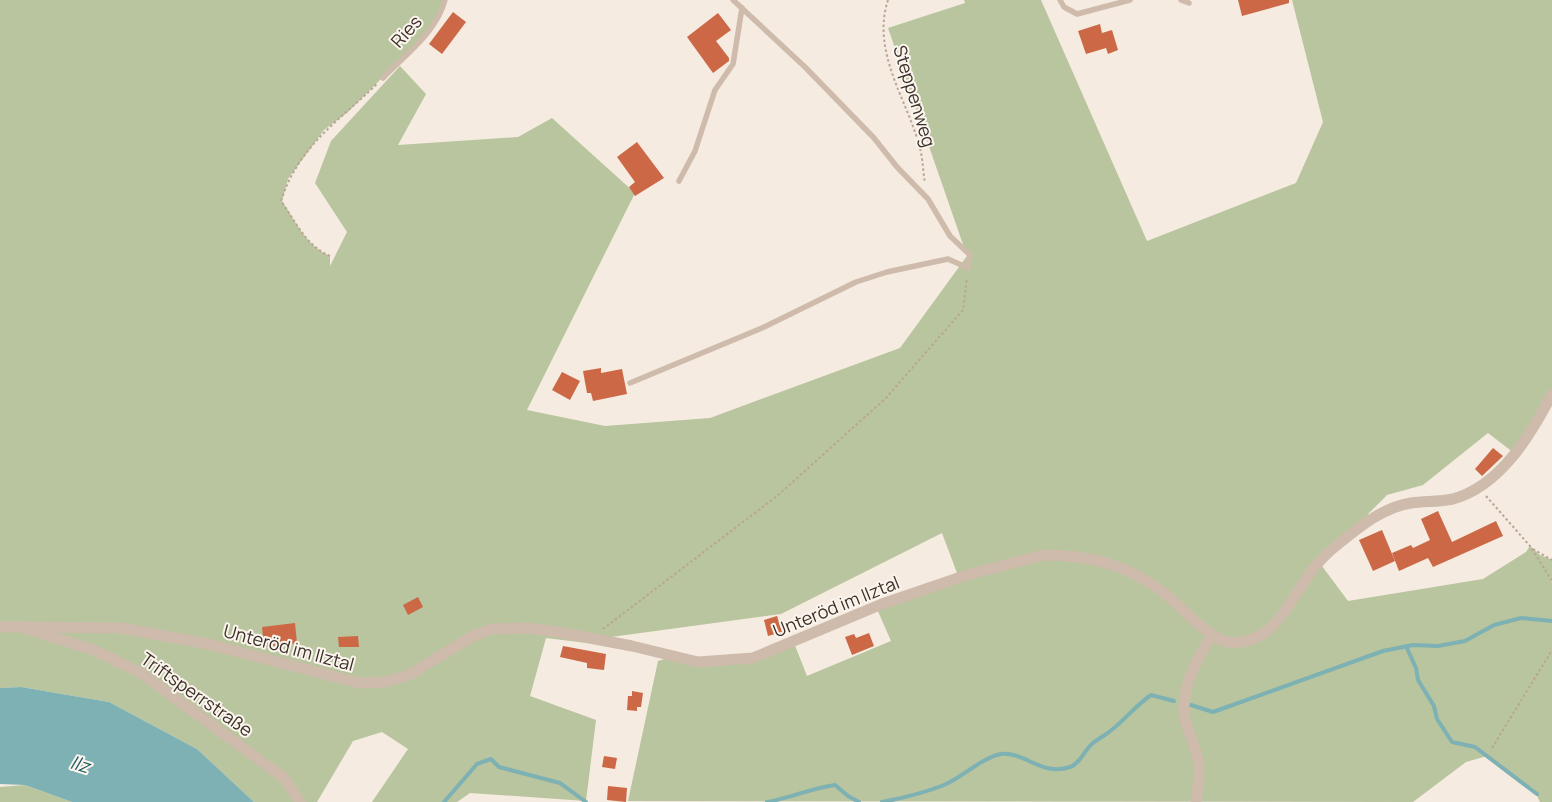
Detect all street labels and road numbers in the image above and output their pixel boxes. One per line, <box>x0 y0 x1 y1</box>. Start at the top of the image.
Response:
street label: Ries <box>385 10 427 52</box>
street label: Steppenweg <box>888 42 942 150</box>
street label: Unteröd im Ilztal <box>769 570 903 642</box>
street label: Unteröd im Ilztal <box>221 618 357 676</box>
street label: Triftsperrstraße <box>136 646 258 742</box>

